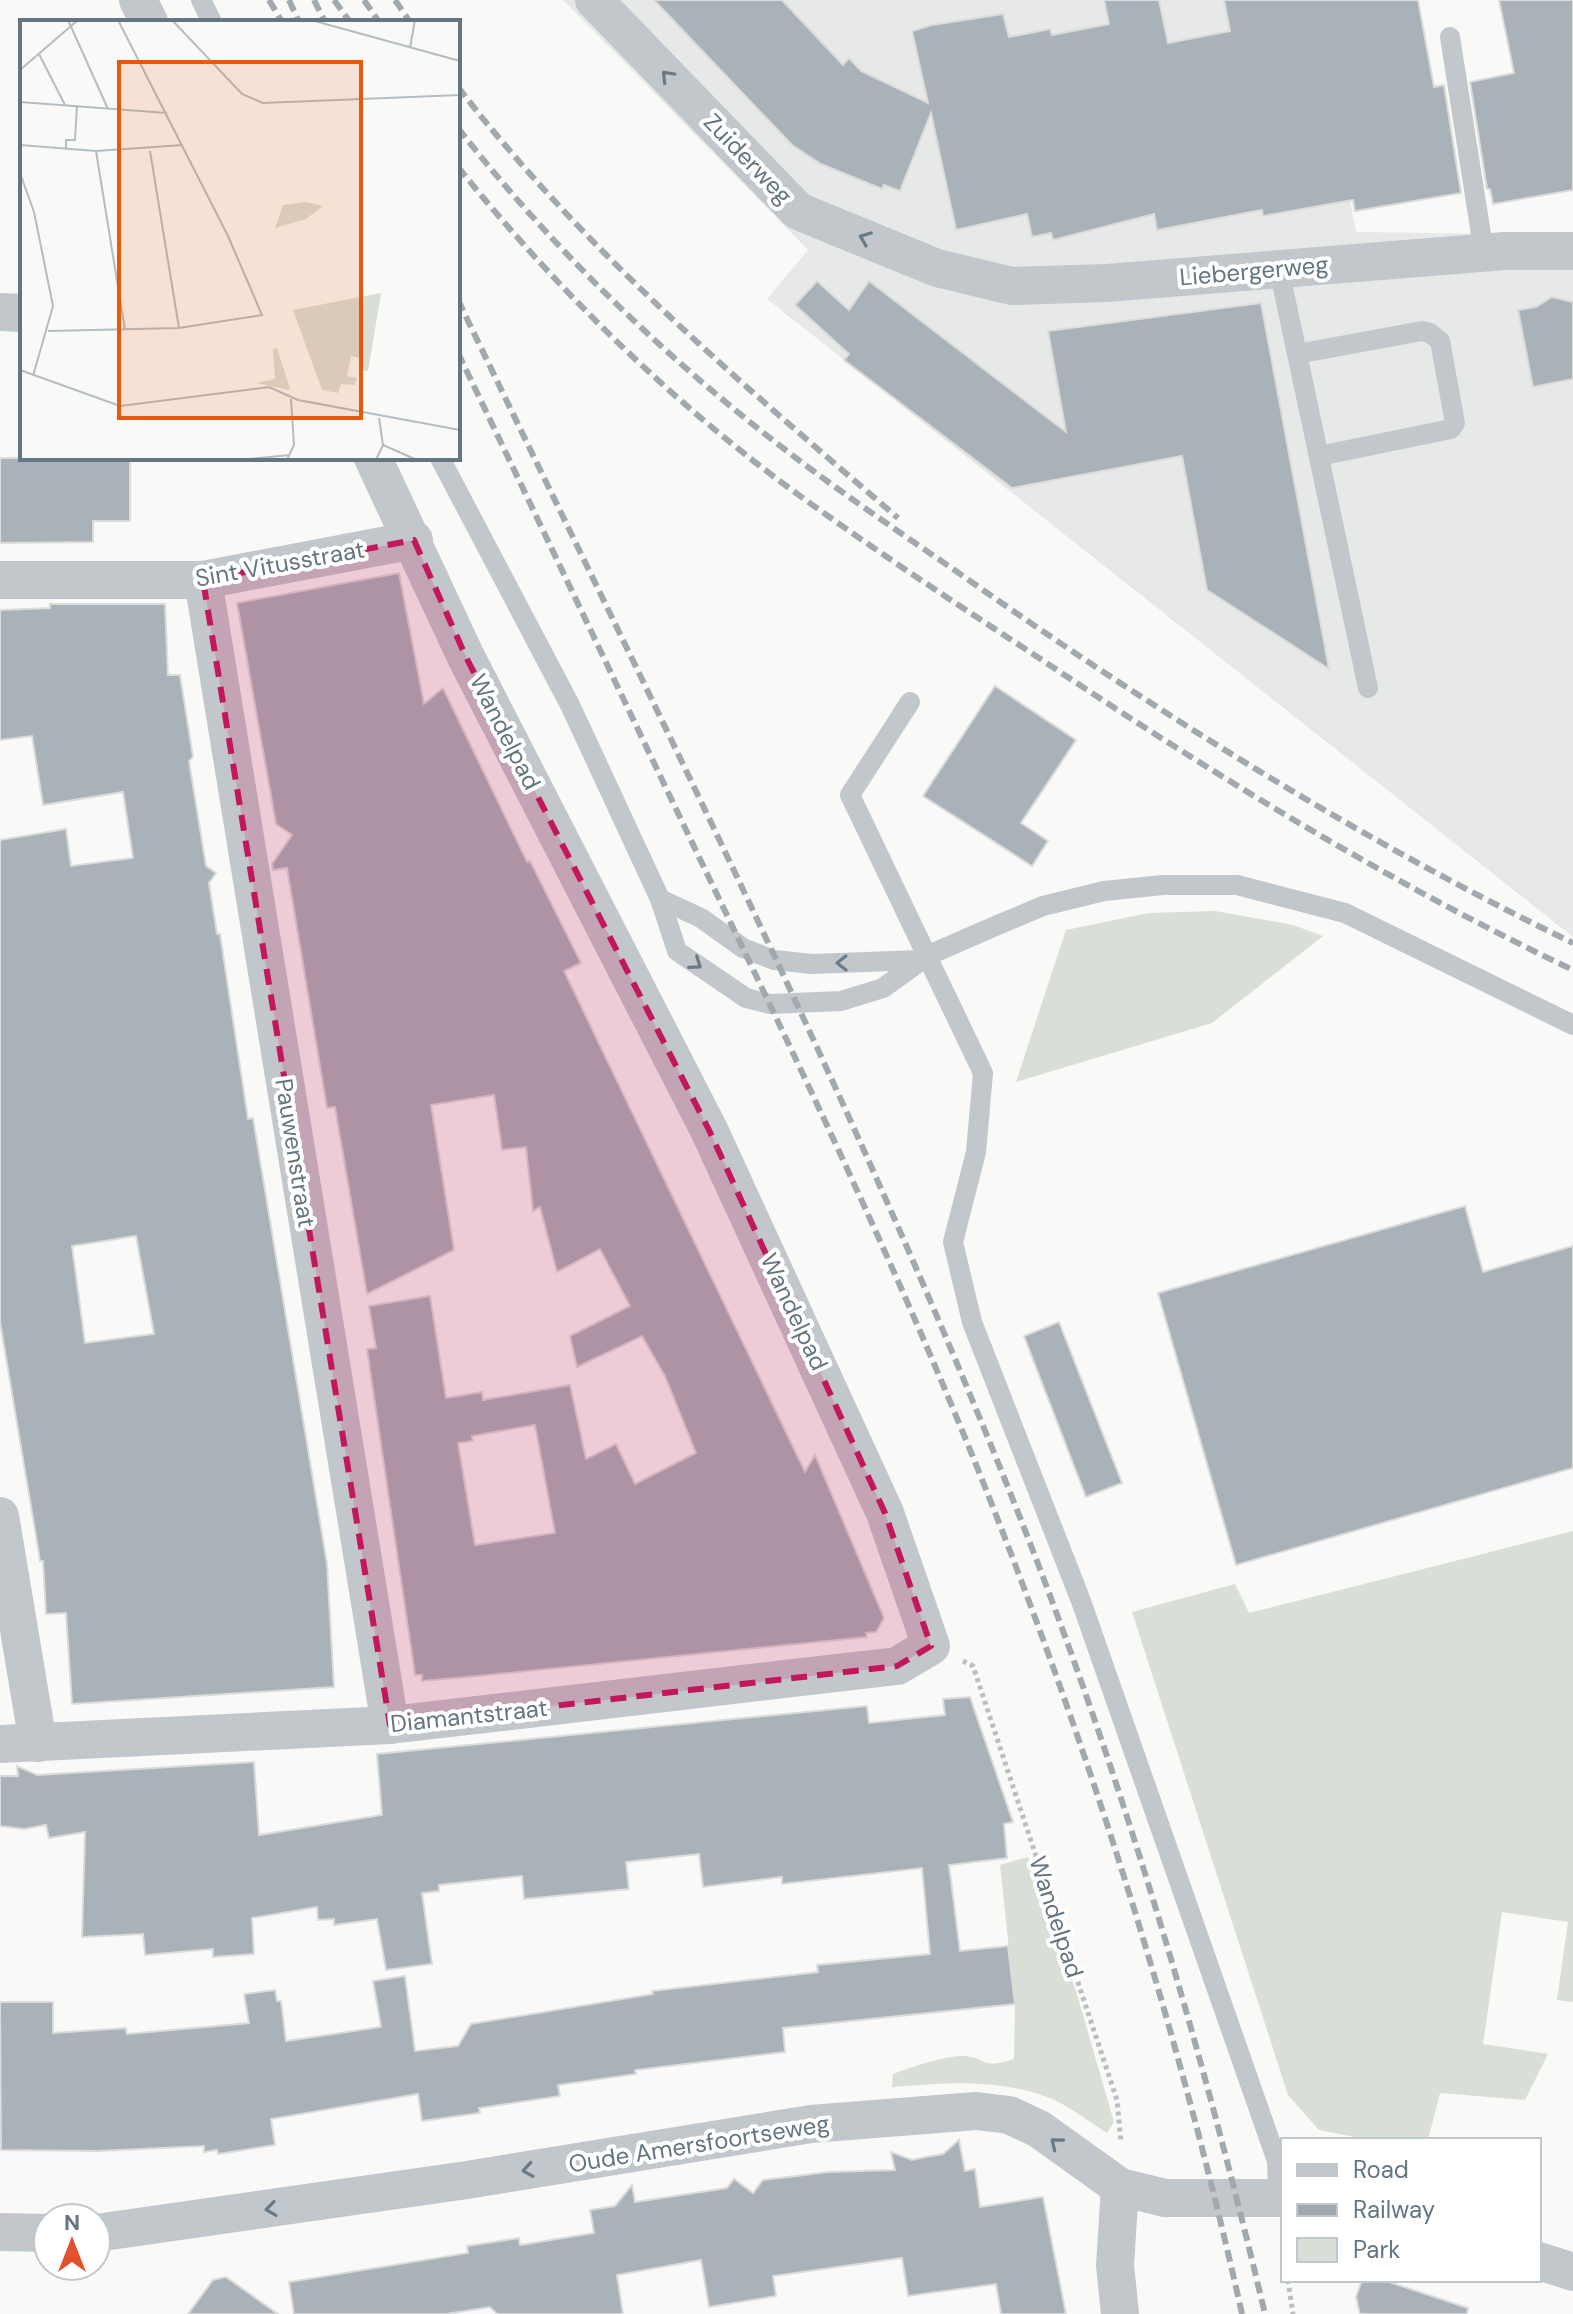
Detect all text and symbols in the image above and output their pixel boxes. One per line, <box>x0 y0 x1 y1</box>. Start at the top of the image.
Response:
inset map <box>20 20 460 460</box>
one-way arrow <box>662 71 677 85</box>
street label: Zuiderweg <box>697 107 799 211</box>
one-way arrow <box>859 232 873 248</box>
street label: Liebergerweg <box>1178 249 1330 292</box>
street label: Sint Vitusstraat <box>193 533 367 594</box>
street label: Wandelpad <box>463 669 548 795</box>
one-way arrow <box>688 954 702 969</box>
one-way arrow <box>835 955 848 972</box>
street label: Pauwenstraat <box>268 1076 323 1230</box>
street label: Wandelpad <box>754 1248 835 1375</box>
street label: Diamantstraat <box>389 1692 549 1739</box>
street label: Wandelpad <box>1022 1852 1091 1982</box>
street label: Oude Amersfoortseweg <box>566 2108 832 2179</box>
one-way arrow <box>1051 2138 1065 2153</box>
legend <box>1281 2138 1541 2282</box>
text: Road <box>1353 2154 1409 2185</box>
one-way arrow <box>521 2161 535 2178</box>
text: Railway <box>1353 2194 1435 2225</box>
one-way arrow <box>264 2200 278 2217</box>
north arrow <box>32 2202 112 2282</box>
text: N <box>64 2208 80 2237</box>
text: Park <box>1353 2234 1400 2265</box>

